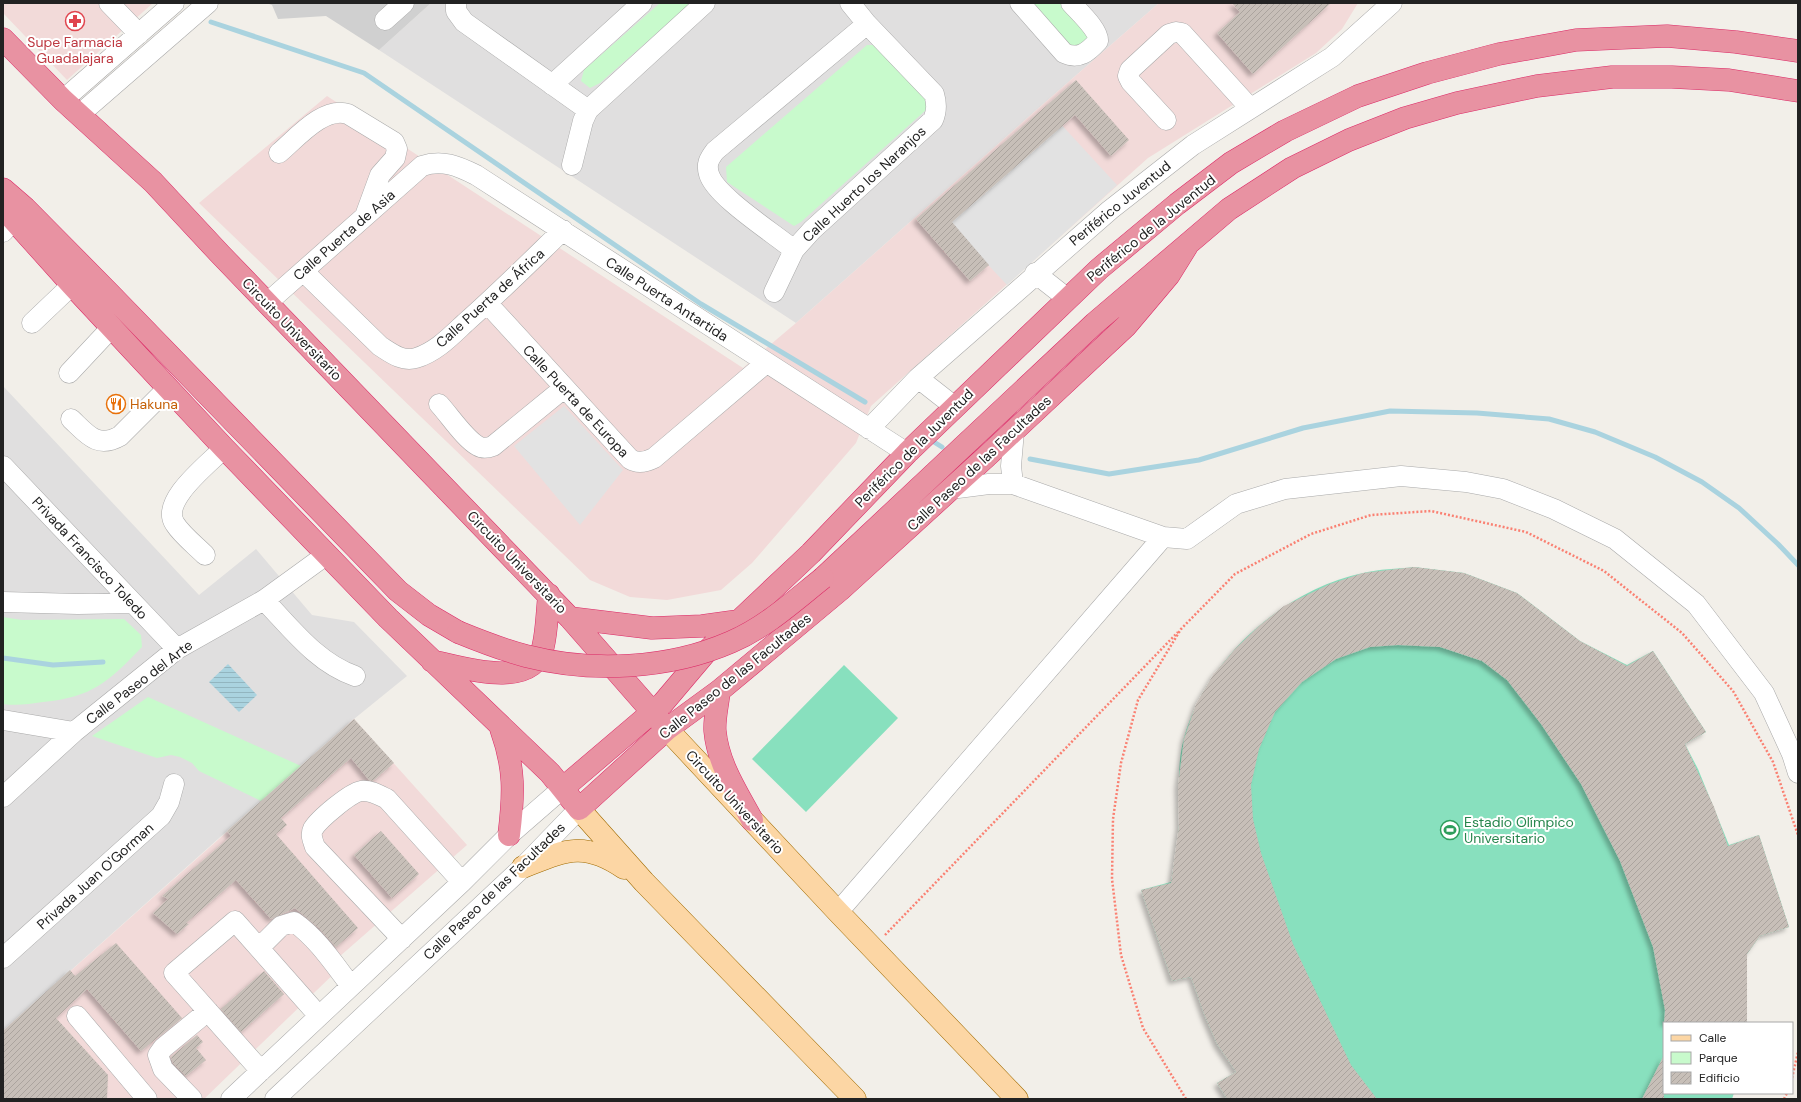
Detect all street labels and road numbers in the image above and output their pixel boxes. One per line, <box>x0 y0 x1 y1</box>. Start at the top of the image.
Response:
street label: Calle Huerto los Naranjos <box>798 122 930 246</box>
street label: Periférico Juventud <box>1066 156 1174 250</box>
street label: Periférico de la Juventud <box>1083 171 1219 285</box>
street label: Calle Puerta de Asia <box>289 186 399 284</box>
street label: Calle Puerta de África <box>432 244 548 352</box>
street label: Calle Puerta Antartida <box>602 253 732 345</box>
street label: Circuito Universitario <box>238 274 346 384</box>
street label: Calle Puerta de Europa <box>519 341 633 461</box>
street label: Periférico de la Juventud <box>851 385 977 511</box>
street label: Calle Paseo de las Facultades <box>903 391 1055 535</box>
street label: Privada Francisco Toledo <box>28 493 152 623</box>
street label: Circuito Universitario <box>463 507 571 617</box>
street label: Calle Paseo de las Facultades <box>655 609 815 743</box>
street label: Calle Paseo del Arte <box>82 636 196 728</box>
street label: Circuito Universitario <box>682 746 788 858</box>
street label: Calle Paseo de las Facultades <box>419 818 569 964</box>
street label: Privada Juan O'Gorman <box>33 819 157 933</box>

